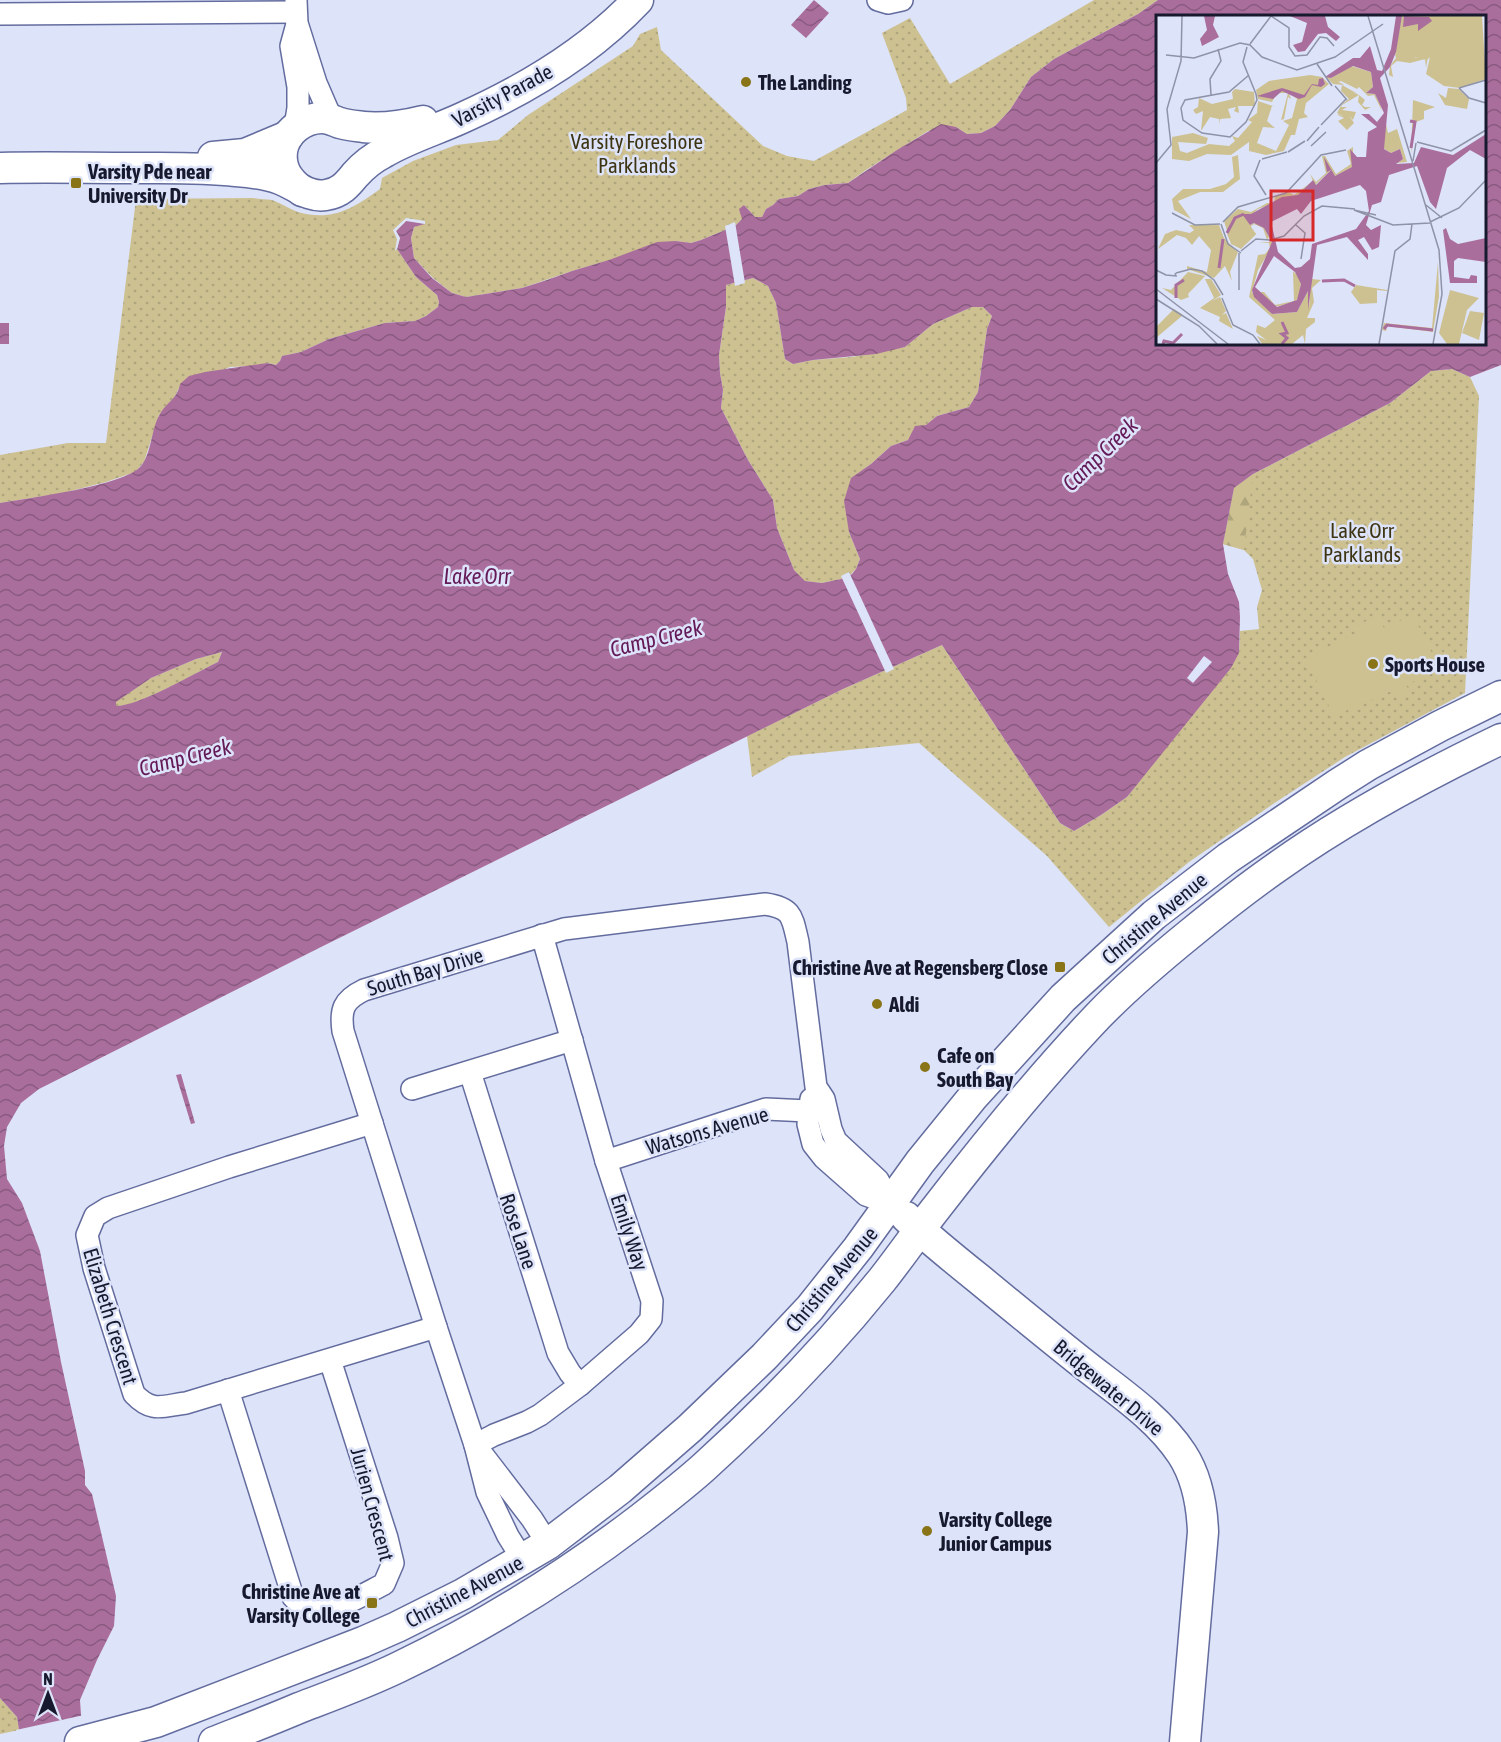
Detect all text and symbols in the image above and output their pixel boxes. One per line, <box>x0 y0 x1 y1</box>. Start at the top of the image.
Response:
inset map <box>1156 15 1486 345</box>
street label: Varsity Parade <box>448 59 556 131</box>
place label: The Landing <box>758 70 852 94</box>
marker: The Landing <box>739 75 753 89</box>
park label: Varsity Foreshore Parklands <box>571 129 703 177</box>
place label: Varsity Pde near University Dr <box>87 159 212 207</box>
marker: Varsity Pde near University Dr <box>69 176 83 190</box>
water label: Camp Creek <box>1057 412 1143 496</box>
park label: Lake Orr Parklands <box>1323 518 1401 566</box>
water label: Lake Orr <box>444 563 512 589</box>
water label: Camp Creek <box>607 614 705 662</box>
place label: Sports House <box>1385 652 1485 676</box>
marker: Sports House <box>1366 657 1380 671</box>
water label: Camp Creek <box>136 733 234 781</box>
street label: Christine Avenue <box>1097 867 1211 969</box>
street label: South Bay Drive <box>364 942 486 1000</box>
place label: Christine Ave at Regensberg Close <box>792 955 1048 979</box>
marker: Christine Ave at Regensberg Close <box>1053 960 1067 974</box>
place label: Aldi <box>888 992 919 1016</box>
marker: Aldi <box>870 997 884 1011</box>
place label: Cafe on South Bay <box>937 1043 1014 1091</box>
marker: Cafe on South Bay <box>918 1060 932 1074</box>
street label: Watsons Avenue <box>643 1101 771 1159</box>
street label: Rose Lane <box>496 1190 542 1272</box>
street label: Emily Way <box>606 1191 654 1274</box>
street label: Christine Avenue <box>780 1222 882 1336</box>
street label: Elizabeth Crescent <box>79 1245 143 1387</box>
street label: Bridgewater Drive <box>1049 1334 1169 1440</box>
street label: Jurien Crescent <box>346 1445 400 1563</box>
place label: Varsity College Junior Campus <box>938 1507 1052 1555</box>
marker: Varsity College Junior Campus <box>920 1524 934 1538</box>
street label: Christine Avenue <box>401 1550 527 1632</box>
place label: Christine Ave at Varsity College <box>241 1579 360 1627</box>
marker: Christine Ave at Varsity College <box>365 1596 379 1610</box>
north arrow <box>18 1664 78 1724</box>
text: N <box>43 1670 53 1688</box>

